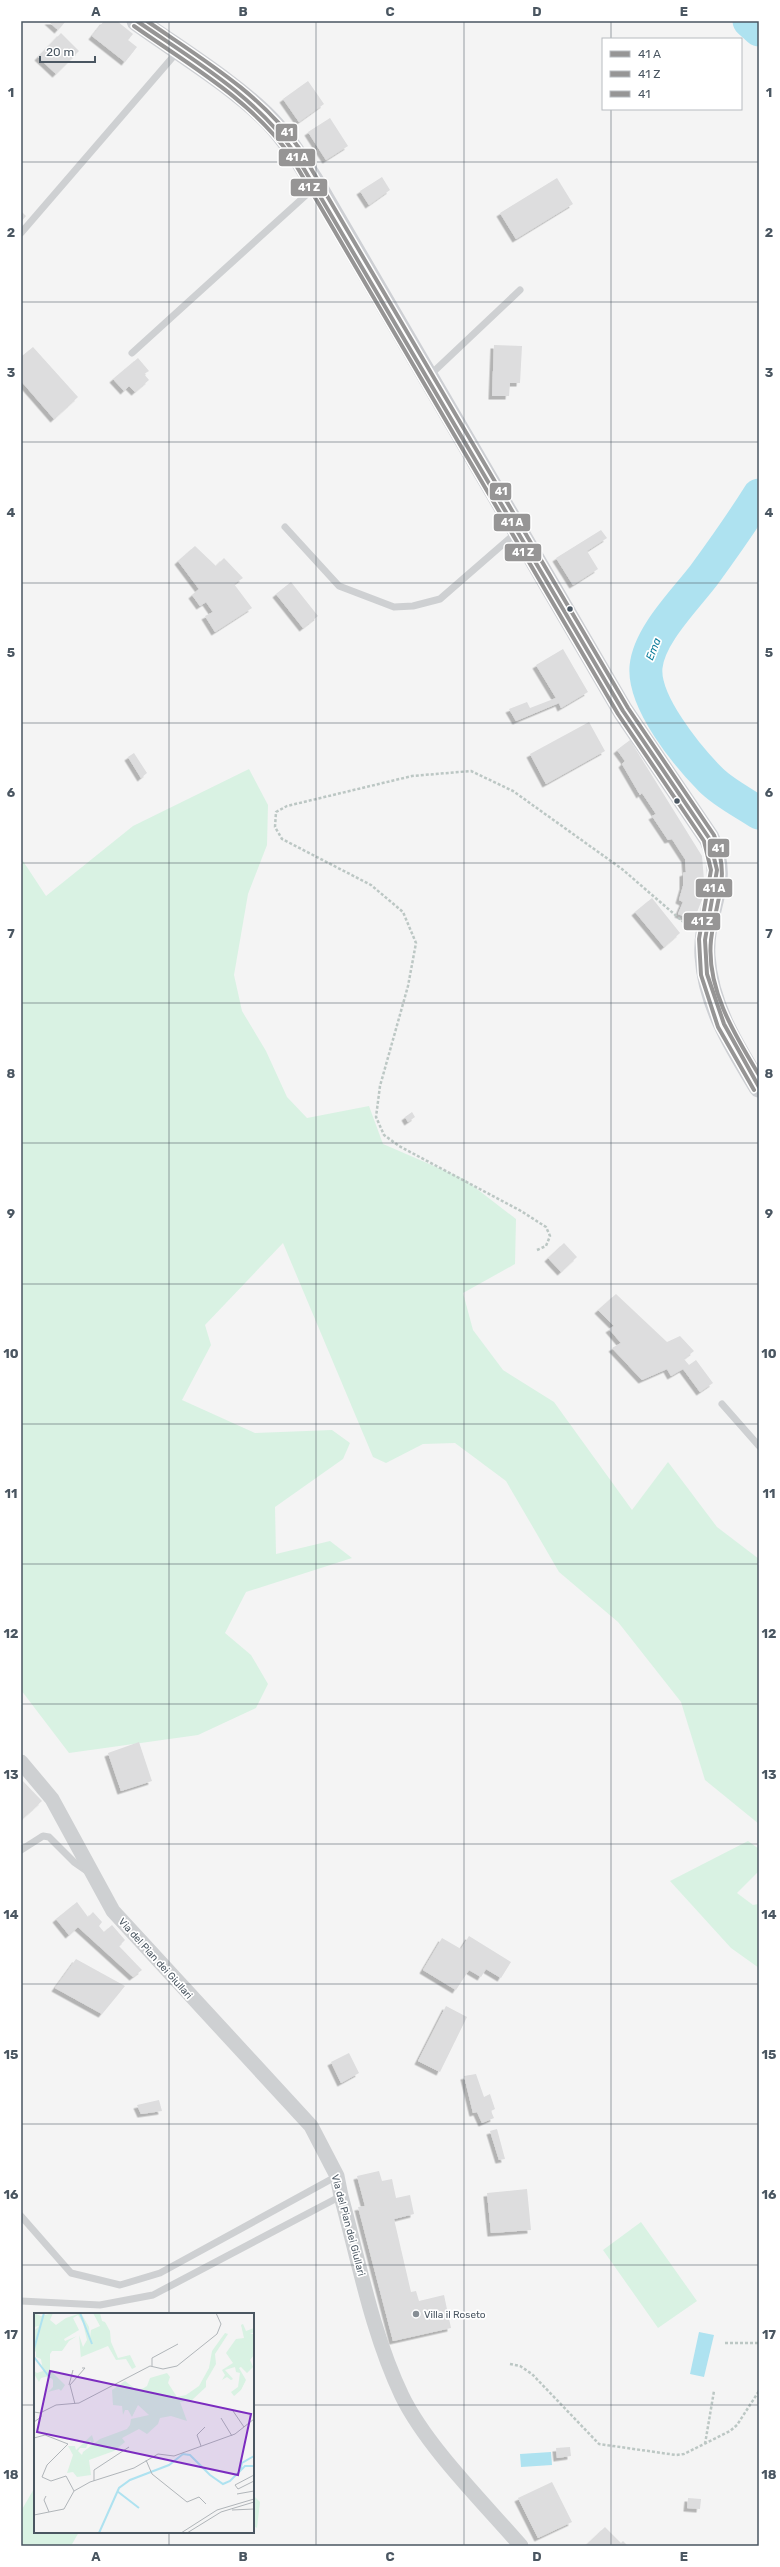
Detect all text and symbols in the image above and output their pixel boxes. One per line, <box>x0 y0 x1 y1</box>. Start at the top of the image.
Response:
text: A <box>91 4 101 19</box>
text: B <box>238 4 248 19</box>
text: C <box>385 4 395 19</box>
text: D <box>532 4 542 19</box>
text: E <box>680 4 688 19</box>
scale bar <box>40 38 95 64</box>
legend <box>602 38 742 110</box>
text: 20 m <box>46 45 74 59</box>
text: 41 A <box>638 47 661 61</box>
text: 41 Z <box>638 67 661 81</box>
text: 1 <box>8 85 14 100</box>
text: 1 <box>766 85 772 100</box>
text: 41 <box>638 87 650 101</box>
line badge: 41 <box>275 123 298 142</box>
text: 41 <box>281 126 293 139</box>
line badge: 41 A <box>278 148 316 167</box>
text: 41 A <box>286 151 308 164</box>
line badge: 41 Z <box>290 178 328 197</box>
text: 41 Z <box>298 181 320 194</box>
text: 2 <box>7 225 15 240</box>
text: 2 <box>765 225 773 240</box>
text: 3 <box>7 365 16 380</box>
text: 3 <box>765 365 774 380</box>
line badge: 41 <box>489 482 512 501</box>
text: 41 <box>495 485 507 498</box>
text: 4 <box>7 505 16 520</box>
text: 4 <box>765 505 774 520</box>
line badge: 41 A <box>493 513 531 532</box>
text: 41 A <box>501 516 523 529</box>
line badge: 41 Z <box>504 543 542 562</box>
text: 41 Z <box>512 546 534 559</box>
unlabelled marker <box>565 604 575 614</box>
water label: Ema <box>643 636 664 662</box>
text: 5 <box>7 645 15 660</box>
text: 5 <box>765 645 773 660</box>
text: 6 <box>7 785 16 800</box>
text: 6 <box>765 785 774 800</box>
unlabelled marker <box>672 796 682 806</box>
line badge: 41 <box>707 838 730 858</box>
text: 41 <box>712 842 724 855</box>
line badge: 41 A <box>695 878 733 898</box>
text: 41 A <box>703 882 725 895</box>
line badge: 41 Z <box>683 912 721 931</box>
text: 41 Z <box>691 915 713 928</box>
text: 7 <box>7 926 15 941</box>
text: 7 <box>765 926 773 941</box>
text: 8 <box>7 1066 16 1081</box>
text: 8 <box>765 1066 774 1081</box>
text: 9 <box>7 1206 15 1221</box>
text: 9 <box>765 1206 773 1221</box>
text: 10 <box>3 1346 19 1361</box>
text: 10 <box>761 1346 777 1361</box>
text: 11 <box>5 1486 17 1501</box>
text: 11 <box>763 1486 775 1501</box>
text: 12 <box>4 1626 18 1641</box>
text: 12 <box>762 1626 776 1641</box>
text: 13 <box>3 1767 19 1782</box>
text: 13 <box>761 1767 777 1782</box>
text: 14 <box>3 1907 19 1922</box>
text: 14 <box>761 1907 777 1922</box>
street label: Via del Pian dei Giullari <box>116 1916 195 2002</box>
text: 15 <box>4 2047 18 2062</box>
text: 15 <box>762 2047 776 2062</box>
street label: Via del Pian dei Giullari <box>329 2173 367 2277</box>
text: 16 <box>4 2187 19 2202</box>
text: 16 <box>762 2187 777 2202</box>
marker: Villa il Roseto <box>411 2309 421 2319</box>
place label: Villa il Roseto <box>424 2309 486 2321</box>
inset map <box>34 2313 254 2533</box>
text: 17 <box>4 2327 19 2342</box>
text: 17 <box>762 2327 777 2342</box>
text: 18 <box>3 2467 19 2482</box>
text: 18 <box>761 2467 777 2482</box>
text: A <box>91 2549 101 2564</box>
text: B <box>238 2549 248 2564</box>
text: C <box>385 2549 395 2564</box>
text: D <box>532 2549 542 2564</box>
text: E <box>680 2549 688 2564</box>

